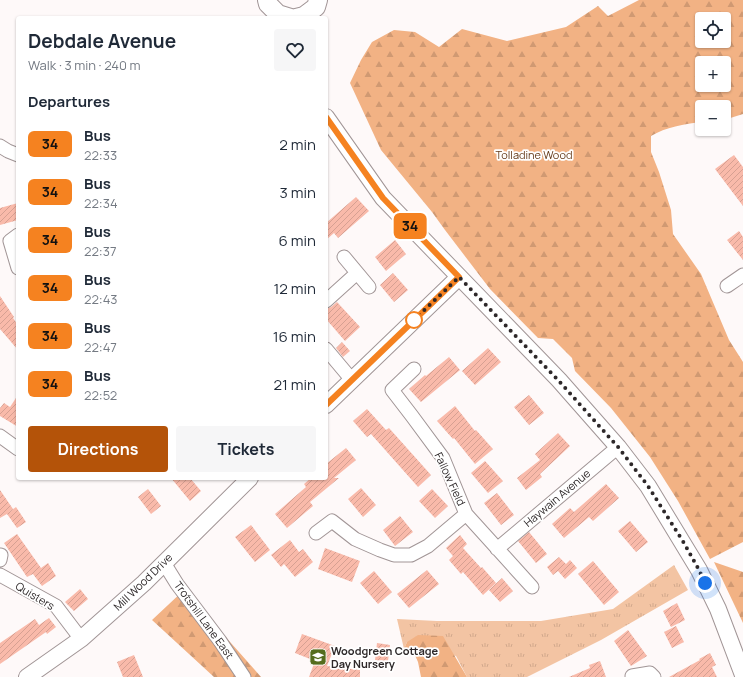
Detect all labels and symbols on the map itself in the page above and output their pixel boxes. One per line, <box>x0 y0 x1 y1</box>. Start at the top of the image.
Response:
park label: Tolladine Wood <box>496 147 572 162</box>
line badge: 34 <box>392 213 428 239</box>
unlabelled marker <box>405 311 423 329</box>
street label: Fallow Field <box>432 450 469 508</box>
street label: Haywain Avenue <box>520 465 593 530</box>
street label: Mill Wood Drive <box>110 549 176 614</box>
your location <box>695 573 715 593</box>
street label: Quisters <box>13 578 58 613</box>
street label: Trotshill Lane East <box>171 578 238 661</box>
place label: Woodgreen Cottage Day Nursery <box>331 643 439 671</box>
school or university icon: Woodgreen Cottage Day Nursery <box>308 647 328 667</box>

